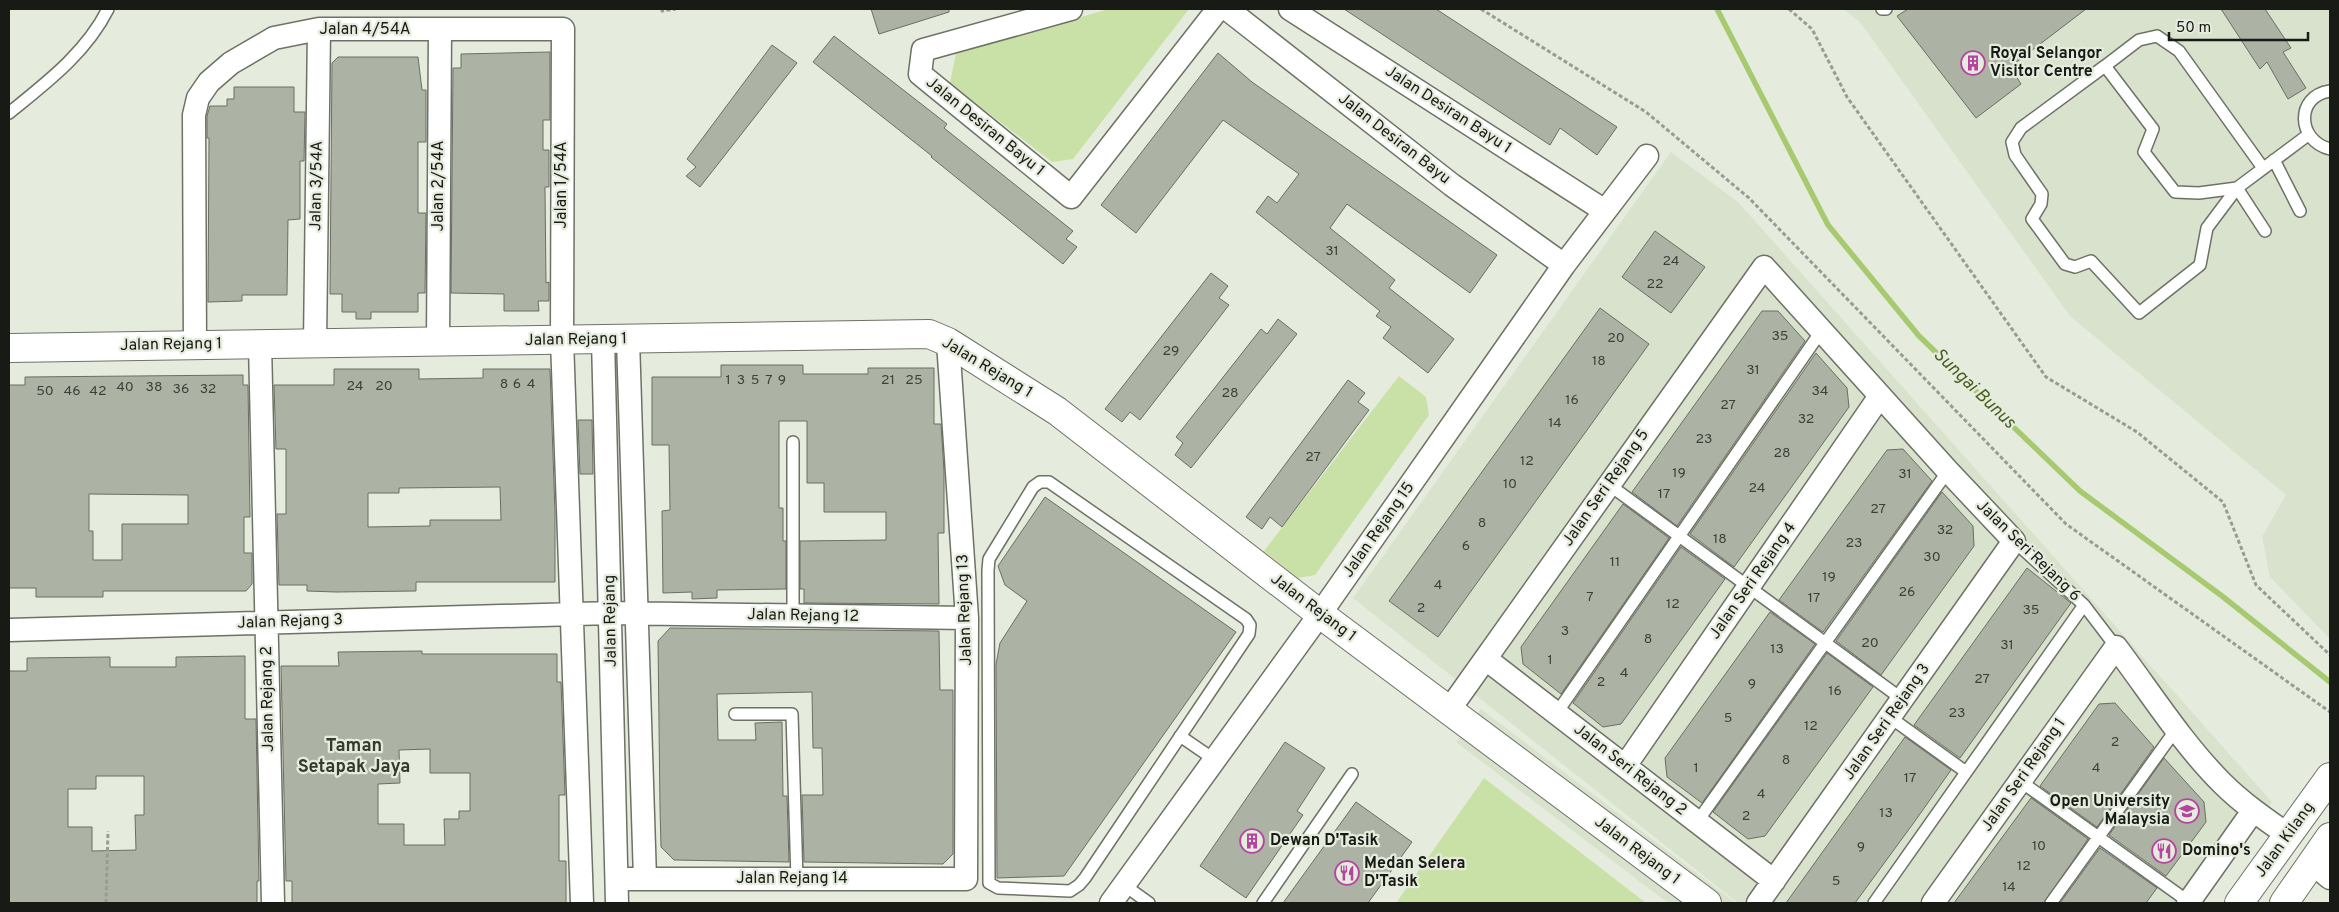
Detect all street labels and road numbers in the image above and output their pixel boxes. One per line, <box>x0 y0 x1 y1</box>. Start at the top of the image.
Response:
street label: Jalan 4/54A <box>319 20 411 40</box>
street label: Jalan Desiran Bayu 1 <box>1381 62 1515 158</box>
street label: Jalan Desiran Bayu 1 <box>922 73 1048 181</box>
street label: Jalan Desiran Bayu <box>1334 89 1454 189</box>
street label: Jalan 3/54A <box>306 140 328 231</box>
street label: Jalan 2/54A <box>429 140 449 232</box>
street label: Jalan 1/54A <box>552 141 572 229</box>
street label: Jalan Rejang 1 <box>525 329 627 351</box>
street label: Jalan Rejang 1 <box>938 333 1036 403</box>
street label: Jalan Rejang 1 <box>120 334 222 356</box>
street label: Jalan Seri Rejang 5 <box>1558 426 1654 550</box>
street label: Jalan Rejang 15 <box>1339 478 1419 582</box>
street label: Jalan Seri Rejang 6 <box>1971 496 2085 606</box>
street label: Jalan Seri Rejang 4 <box>1705 519 1801 643</box>
street label: Jalan Rejang 13 <box>953 554 977 666</box>
street label: Jalan Rejang 1 <box>1266 569 1360 647</box>
street label: Jalan Rejang <box>600 575 622 667</box>
street label: Jalan Rejang 12 <box>747 605 859 627</box>
street label: Jalan Rejang 3 <box>237 610 343 634</box>
street label: Jalan Rejang 2 <box>257 646 279 752</box>
street label: Jalan Seri Rejang 3 <box>1839 660 1935 784</box>
street label: Jalan Seri Rejang 1 <box>1977 714 2071 836</box>
street label: Jalan Seri Rejang 2 <box>1569 720 1691 820</box>
street label: Jalan Kilang <box>2251 798 2319 882</box>
street label: Jalan Rejang 1 <box>1590 812 1684 890</box>
street label: Jalan Rejang 14 <box>736 869 848 889</box>

